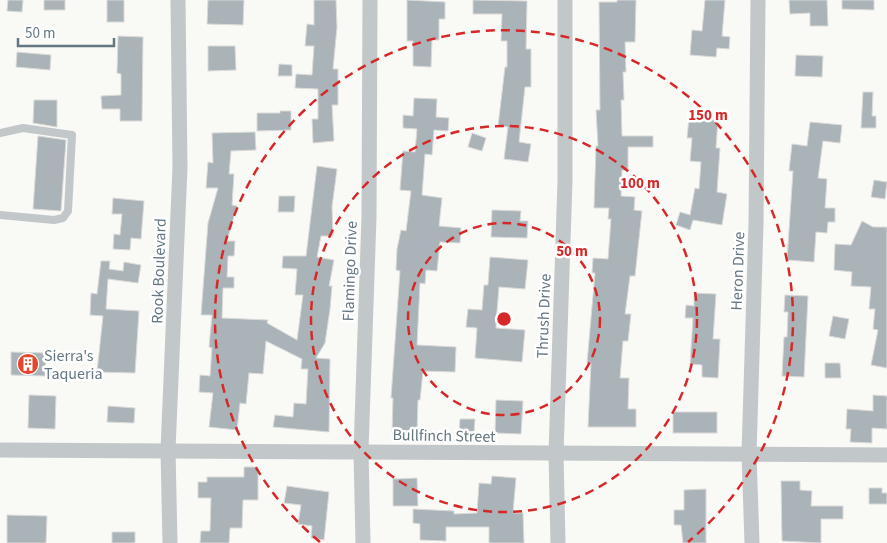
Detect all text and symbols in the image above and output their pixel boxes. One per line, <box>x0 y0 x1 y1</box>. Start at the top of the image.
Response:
scale bar <box>18 15 114 47</box>
text: 50 m <box>25 23 55 44</box>
text: 150 m <box>688 105 728 126</box>
text: 100 m <box>620 173 660 194</box>
street label: Rook Boulevard <box>146 218 172 324</box>
street label: Flamingo Drive <box>337 220 363 322</box>
street label: Heron Drive <box>726 231 750 311</box>
text: 50 m <box>556 241 588 262</box>
street label: Thrush Drive <box>532 273 556 359</box>
centre of rings <box>495 310 513 328</box>
place label: Sierra's Taqueria <box>44 345 103 385</box>
building icon: Sierra's Taqueria <box>16 352 40 376</box>
street label: Bullfinch Street <box>392 424 496 448</box>

